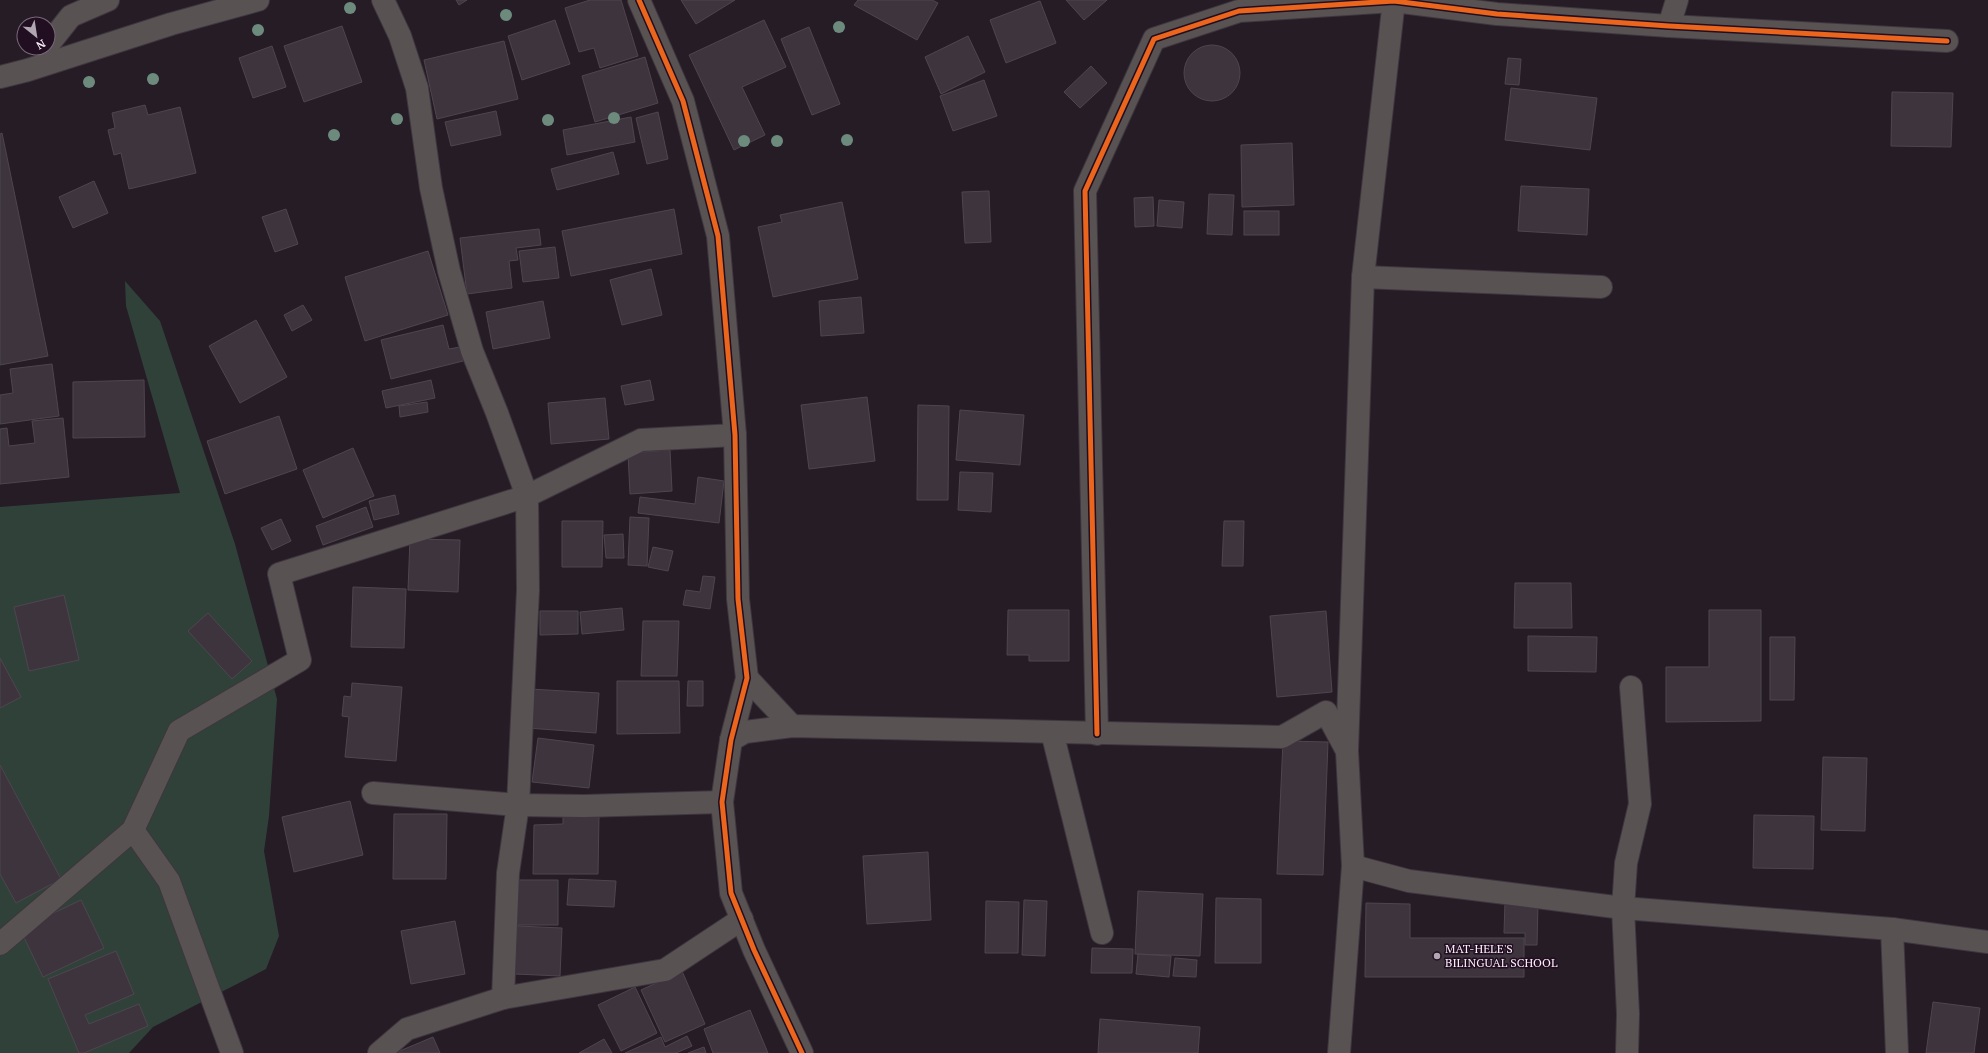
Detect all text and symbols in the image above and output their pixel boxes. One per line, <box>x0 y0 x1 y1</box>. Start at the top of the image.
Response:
north arrow <box>16 16 56 56</box>
text: N <box>33 37 48 53</box>
place label: MAT-HELE'S BILINGUAL SCHOOL <box>1445 941 1558 970</box>
marker: MAT-HELE'S BILINGUAL SCHOOL <box>1432 951 1442 961</box>

